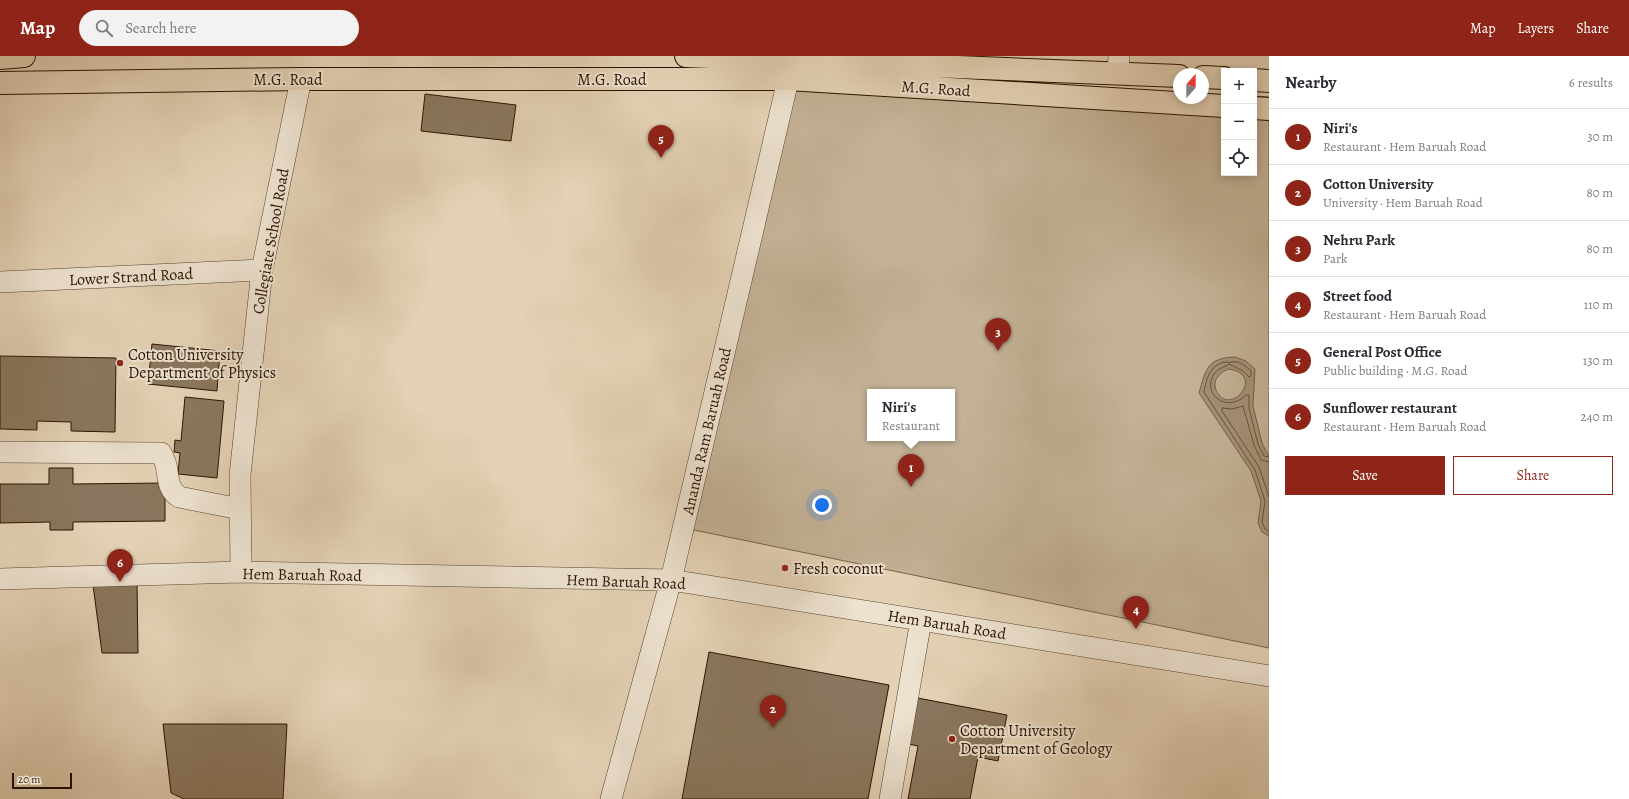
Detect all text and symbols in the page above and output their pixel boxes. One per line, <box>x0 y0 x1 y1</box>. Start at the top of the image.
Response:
search box <box>79 10 359 46</box>
text: Map <box>20 15 55 41</box>
icon: search <box>93 17 115 39</box>
text: Search here <box>125 18 197 38</box>
text: Map <box>1470 19 1496 38</box>
text: Layers <box>1518 19 1554 38</box>
text: Share <box>1576 19 1609 38</box>
north arrow <box>1173 68 1209 104</box>
map controls <box>1221 68 1257 176</box>
button: + <box>1221 68 1257 104</box>
street label: M.G. Road <box>253 69 323 91</box>
street label: M.G. Road <box>577 69 647 91</box>
text: Nearby <box>1285 71 1336 94</box>
text: 6 results <box>1569 74 1613 91</box>
street label: M.G. Road <box>901 76 972 102</box>
button: − <box>1221 104 1257 140</box>
text: Niri's <box>1323 118 1358 138</box>
pin: 5 <box>648 125 674 158</box>
text: 1 <box>1296 128 1300 145</box>
text: 30 m <box>1587 128 1613 145</box>
text: Restaurant · Hem Baruah Road <box>1323 138 1486 155</box>
button: locate <box>1221 140 1257 176</box>
street label: Collegiate School Road <box>247 166 295 316</box>
text: Cotton University <box>1323 174 1433 194</box>
text: 2 <box>1295 184 1301 201</box>
text: 80 m <box>1586 184 1613 201</box>
text: University · Hem Baruah Road <box>1323 194 1483 211</box>
text: Nehru Park <box>1323 230 1395 250</box>
text: 3 <box>1295 240 1301 257</box>
text: 80 m <box>1586 240 1613 257</box>
text: Park <box>1323 250 1347 267</box>
street label: Lower Strand Road <box>68 263 194 291</box>
text: Street food <box>1323 286 1392 306</box>
text: 4 <box>1295 296 1301 313</box>
text: 110 m <box>1584 296 1613 313</box>
text: Restaurant · Hem Baruah Road <box>1323 306 1486 323</box>
pin: 3 <box>985 318 1011 351</box>
text: General Post Office <box>1323 342 1442 362</box>
place label: Cotton University Department of Physics <box>128 344 276 384</box>
street label: Ananda Ram Baruah Road <box>677 345 737 518</box>
text: 5 <box>1295 352 1301 369</box>
text: 130 m <box>1583 352 1613 369</box>
marker: Cotton University Department of Physics <box>115 358 125 368</box>
text: Public building · M.G. Road <box>1323 362 1468 379</box>
popup <box>867 389 955 441</box>
text: Niri's <box>882 397 916 417</box>
text: Sunflower restaurant <box>1323 398 1457 418</box>
text: 6 <box>1295 408 1301 425</box>
text: 240 m <box>1581 408 1613 425</box>
text: Restaurant <box>882 417 940 434</box>
text: Restaurant · Hem Baruah Road <box>1323 418 1486 435</box>
pin: 1 <box>898 454 924 487</box>
button: Save <box>1285 456 1445 495</box>
button: Share <box>1453 456 1613 495</box>
your location <box>812 495 832 515</box>
pin: 6 <box>107 549 133 582</box>
place label: Fresh coconut <box>793 558 884 580</box>
street label: Hem Baruah Road <box>242 563 362 587</box>
marker: Fresh coconut <box>780 563 790 573</box>
street label: Hem Baruah Road <box>566 569 687 595</box>
pin: 4 <box>1123 596 1149 629</box>
street label: Hem Baruah Road <box>886 605 1008 645</box>
pin: 2 <box>760 695 786 728</box>
place label: Cotton University Department of Geology <box>960 720 1113 760</box>
marker: Cotton University Department of Geology <box>947 734 957 744</box>
scale bar <box>12 771 72 790</box>
text: 20 m <box>18 772 40 787</box>

